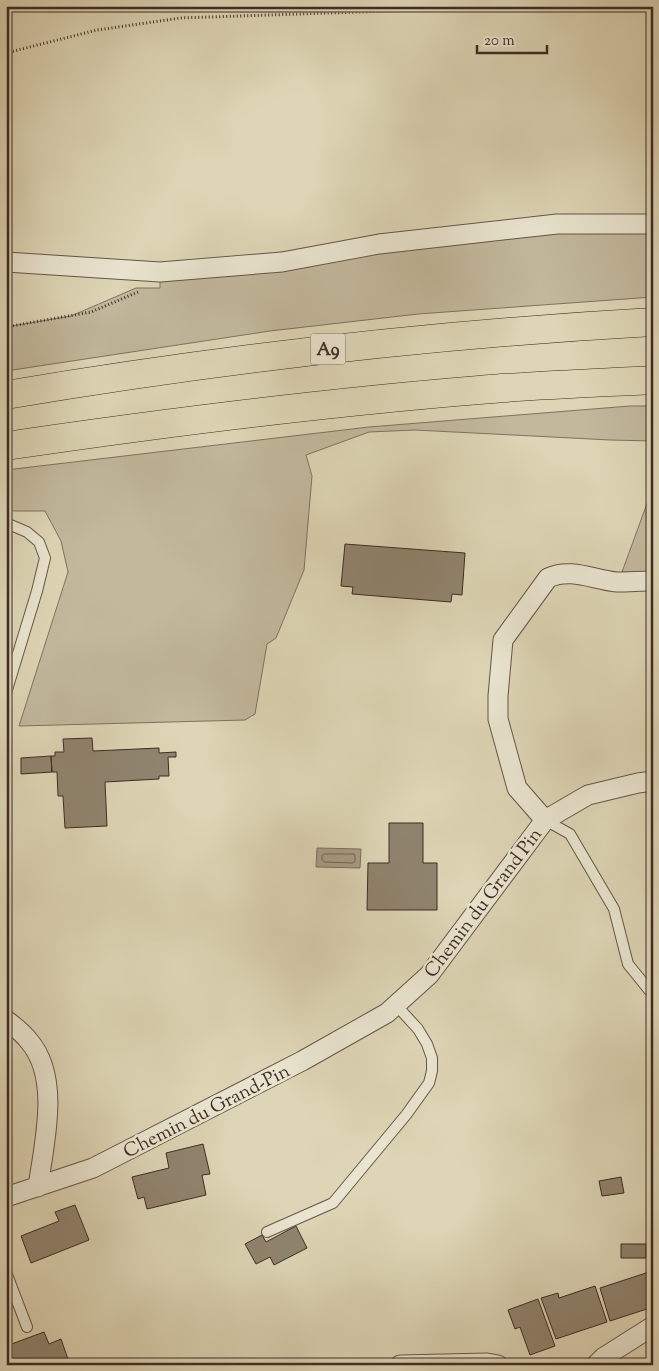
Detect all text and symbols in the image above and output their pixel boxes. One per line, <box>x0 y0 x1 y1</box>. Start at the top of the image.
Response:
scale bar <box>477 22 546 54</box>
text: 20 m <box>484 31 515 52</box>
road number: A9 <box>310 334 346 364</box>
street label: Chemin du Grand Pin <box>419 823 549 984</box>
street label: Chemin du Grand-Pin <box>119 1059 295 1166</box>

